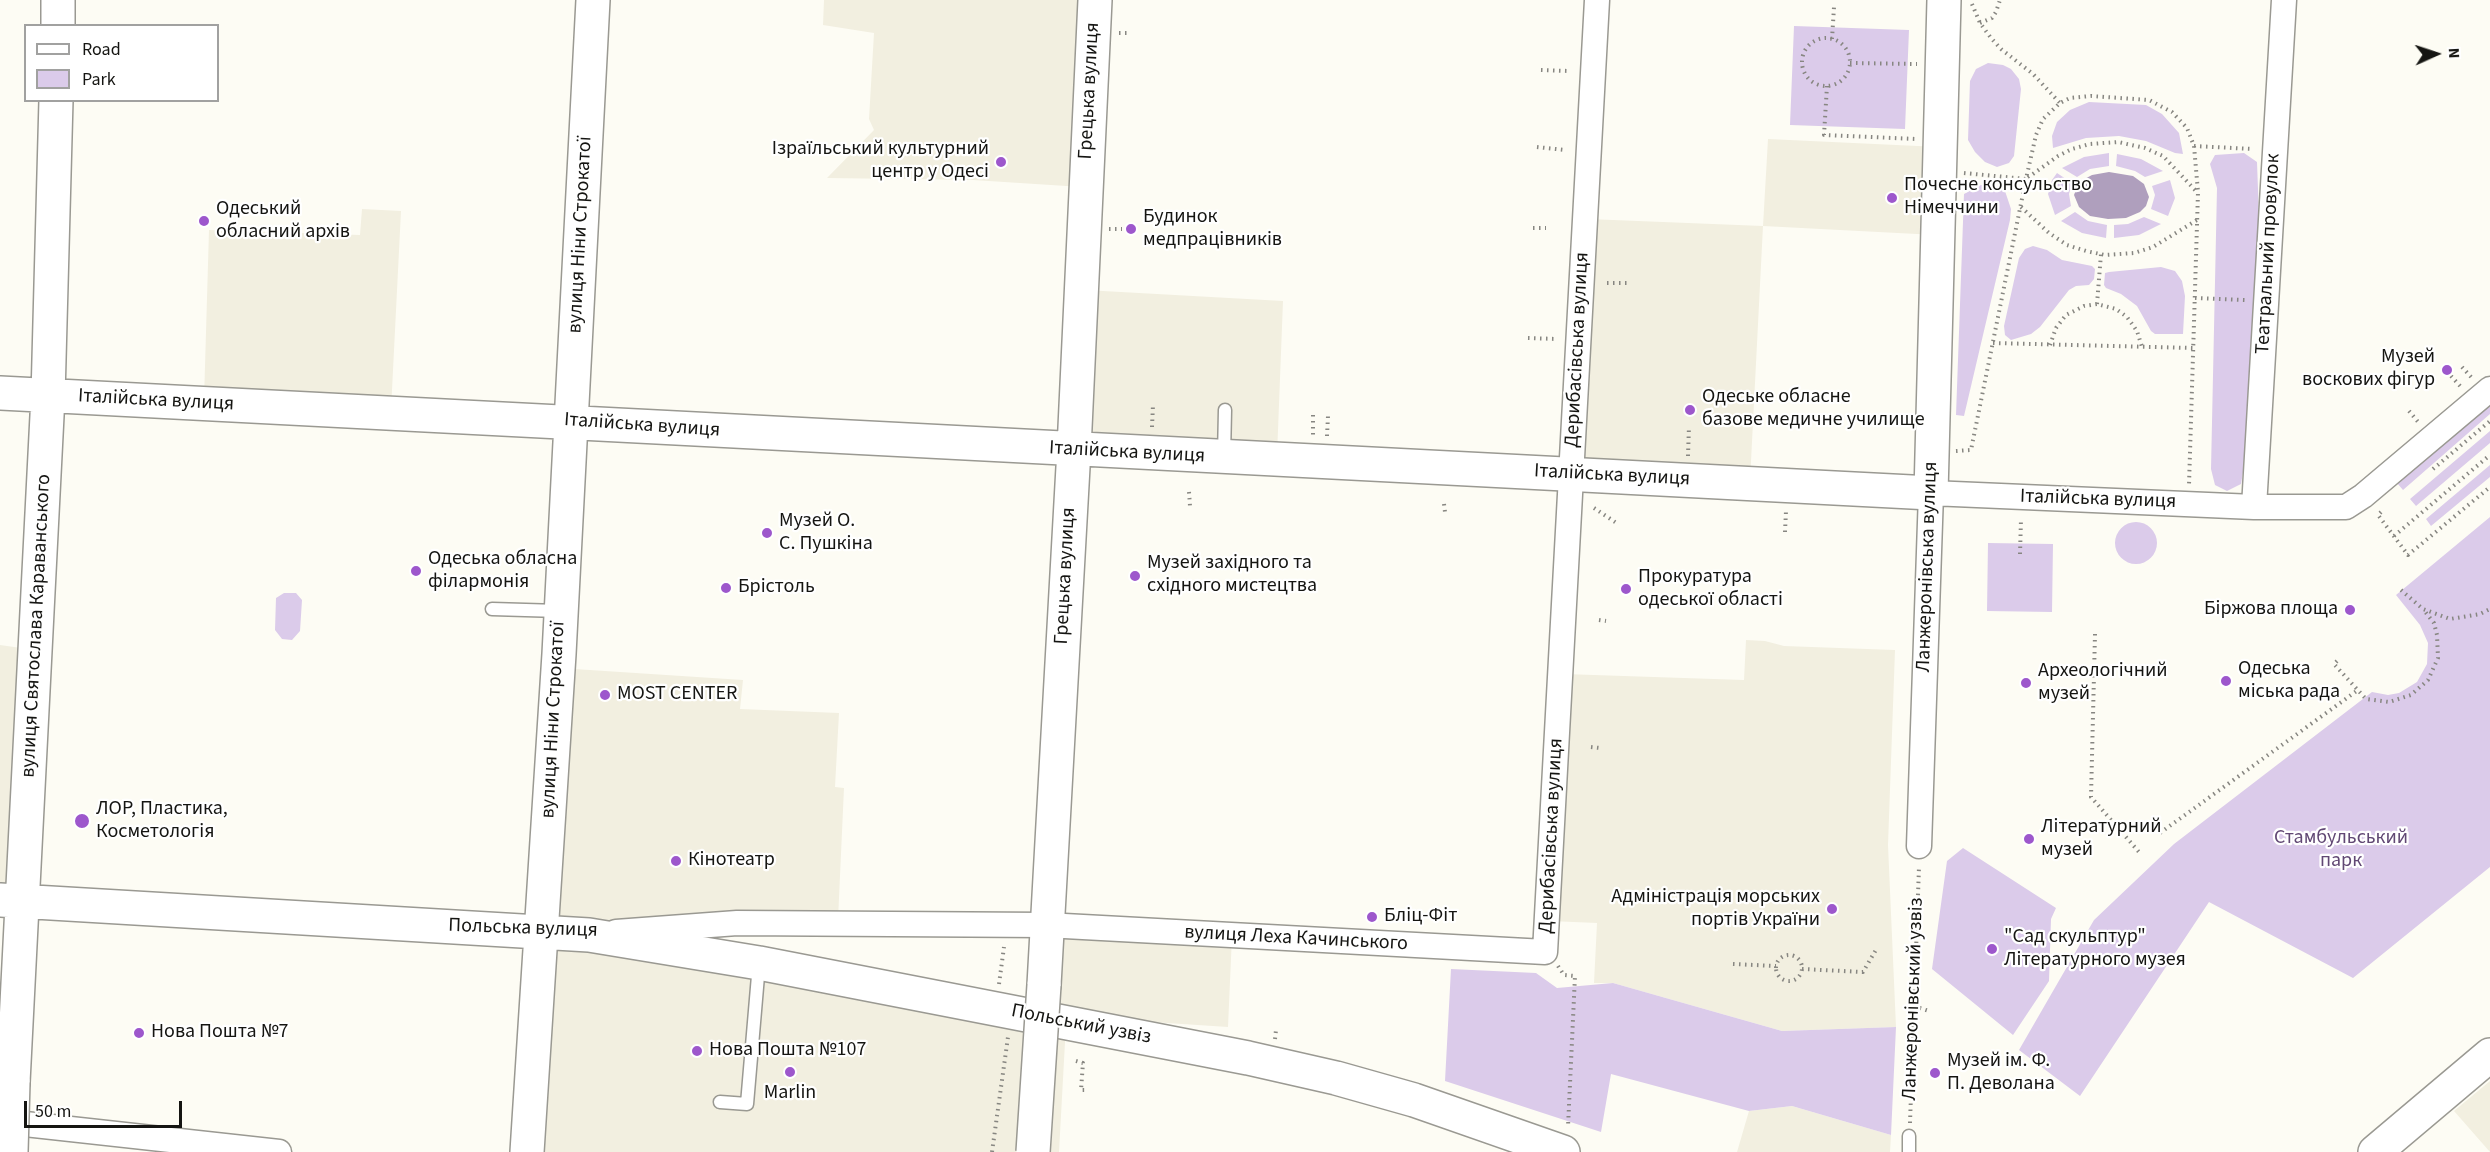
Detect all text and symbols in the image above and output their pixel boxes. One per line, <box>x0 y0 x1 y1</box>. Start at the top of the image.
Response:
street label: Грецька вулиця <box>1074 22 1106 160</box>
legend <box>24 24 219 102</box>
north arrow <box>2406 24 2466 84</box>
text: Road <box>82 37 121 62</box>
text: N <box>2443 47 2465 59</box>
text: Park <box>82 67 116 92</box>
street label: вулиця Ніни Строкатої <box>564 136 598 334</box>
place label: Ізраїльський культурний центр у Одесі <box>772 138 989 185</box>
street label: Театральний провулок <box>2252 153 2286 355</box>
marker: Ізраїльський культурний центр у Одесі <box>994 155 1008 169</box>
place label: Почесне консульство Німеччини <box>1904 174 2092 221</box>
marker: Почесне консульство Німеччини <box>1885 191 1899 205</box>
place label: Одеський обласний архів <box>216 198 350 245</box>
place label: Будинок медпрацівників <box>1143 206 1282 253</box>
marker: Одеський обласний архів <box>197 214 211 228</box>
marker: Будинок медпрацівників <box>1124 222 1138 236</box>
street label: Дерибасівська вулиця <box>1561 252 1595 448</box>
place label: Музей воскових фігур <box>2302 346 2435 393</box>
marker: Музей воскових фігур <box>2440 363 2454 377</box>
street label: Італійська вулиця <box>77 385 235 417</box>
place label: Одеське обласне базове медичне училище <box>1702 386 1925 433</box>
marker: Одеське обласне базове медичне училище <box>1683 403 1697 417</box>
street label: Італійська вулиця <box>563 409 721 443</box>
street label: Італійська вулиця <box>1048 437 1206 469</box>
street label: Італійська вулиця <box>1533 460 1691 492</box>
street label: Ланжеронівська вулиця <box>1912 461 1944 673</box>
street label: вулиця Святослава Караванського <box>17 474 57 778</box>
street label: Італійська вулиця <box>2019 485 2177 515</box>
street label: Грецька вулиця <box>1050 507 1082 645</box>
place label: Музей О. С. Пушкіна <box>779 510 873 557</box>
marker: Музей О. С. Пушкіна <box>760 526 774 540</box>
place label: Одеська обласна філармонія <box>428 548 577 595</box>
place label: Музей західного та східного мистецтва <box>1147 552 1317 599</box>
marker: Одеська обласна філармонія <box>409 564 423 578</box>
place label: Прокуратура одеської області <box>1638 566 1783 613</box>
marker: Музей західного та східного мистецтва <box>1128 569 1142 583</box>
place label: Брістоль <box>738 576 815 600</box>
marker: Брістоль <box>719 581 733 595</box>
marker: Прокуратура одеської області <box>1619 582 1633 596</box>
place label: Біржова площа <box>2204 598 2338 622</box>
marker: Біржова площа <box>2343 603 2357 617</box>
street label: вулиця Ніни Строкатої <box>537 621 571 819</box>
place label: Одеська міська рада <box>2238 658 2340 705</box>
place label: Археологічний музей <box>2038 660 2168 707</box>
marker: Одеська міська рада <box>2219 674 2233 688</box>
marker: Археологічний музей <box>2019 676 2033 690</box>
place label: MOST CENTER <box>617 683 737 707</box>
marker: MOST CENTER <box>598 688 612 702</box>
street label: Дерибасівська вулиця <box>1535 738 1569 934</box>
place label: ЛОР, Пластика, Косметологія <box>96 798 228 845</box>
marker: ЛОР, Пластика, Косметологія <box>73 812 91 830</box>
place label: Літературний музей <box>2041 816 2161 863</box>
park label: Стамбульський парк <box>2274 827 2408 874</box>
marker: Літературний музей <box>2022 832 2036 846</box>
place label: Кінотеатр <box>688 849 775 873</box>
marker: Кінотеатр <box>669 854 683 868</box>
place label: Адміністрація морських портів України <box>1611 886 1820 933</box>
street label: Ланжеронівський узвіз <box>1898 897 1930 1101</box>
marker: Адміністрація морських портів України <box>1825 902 1839 916</box>
place label: Бліц-Фіт <box>1384 905 1457 929</box>
marker: Бліц-Фіт <box>1365 910 1379 924</box>
street label: Польська вулиця <box>448 914 598 944</box>
street label: вулиця Леха Качинського <box>1184 921 1408 957</box>
place label: "Сад скульптур" Літературного музея <box>2004 926 2186 973</box>
marker: "Сад скульптур" Літературного музея <box>1985 942 1999 956</box>
street label: Польський узвіз <box>1009 1000 1153 1050</box>
place label: Нова Пошта №7 <box>151 1021 288 1045</box>
marker: Нова Пошта №7 <box>132 1026 146 1040</box>
place label: Нова Пошта №107 <box>709 1039 866 1063</box>
marker: Нова Пошта №107 <box>690 1044 704 1058</box>
place label: Музей ім. Ф. П. Деволана <box>1947 1050 2055 1097</box>
marker: Marlin <box>783 1065 797 1079</box>
marker: Музей ім. Ф. П. Деволана <box>1928 1066 1942 1080</box>
place label: Marlin <box>764 1082 816 1106</box>
scale bar <box>27 1089 184 1127</box>
text: 50 m <box>35 1099 71 1124</box>

